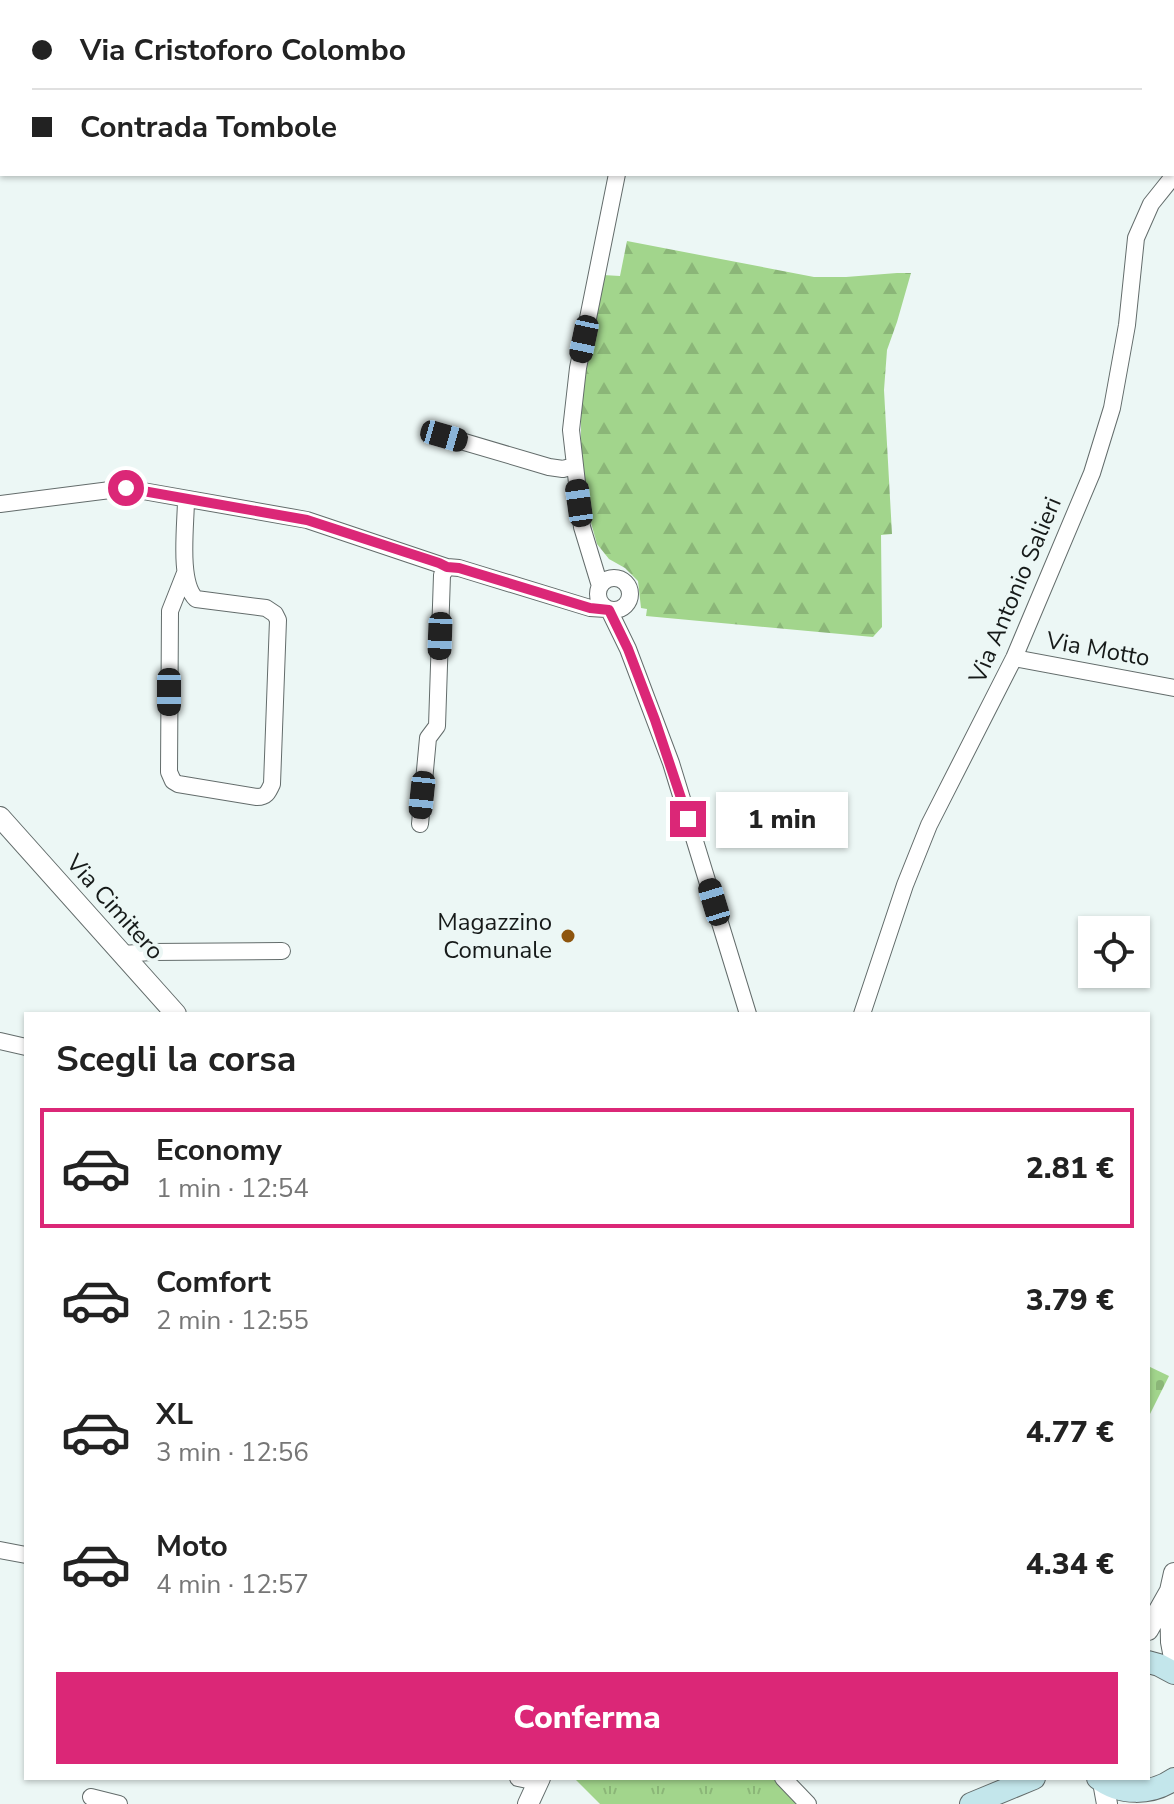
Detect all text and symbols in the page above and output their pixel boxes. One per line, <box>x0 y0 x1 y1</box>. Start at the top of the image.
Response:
text: Via Cristoforo Colombo <box>80 30 406 71</box>
text: Contrada Tombole <box>80 107 337 148</box>
car <box>567 313 601 365</box>
car <box>418 418 470 454</box>
route start <box>108 470 144 506</box>
car <box>564 478 594 528</box>
street label: Via Antonio Salieri <box>961 492 1069 689</box>
car <box>427 612 453 660</box>
street label: Via Motto <box>1043 624 1152 674</box>
car <box>157 668 181 716</box>
car <box>408 770 436 820</box>
callout: 1 min <box>716 791 848 847</box>
route end <box>670 801 706 837</box>
text: 1 min <box>748 802 816 837</box>
street label: Via Cimitero <box>58 847 171 967</box>
car <box>696 876 732 928</box>
place label: Magazzino Comunale <box>437 906 552 966</box>
map controls <box>1078 916 1150 988</box>
button: locate <box>1078 916 1150 988</box>
marker: Magazzino Comunale <box>559 927 577 945</box>
text: Scegli la corsa <box>56 1035 296 1084</box>
text: Economy <box>156 1130 282 1171</box>
icon: car <box>60 1132 132 1204</box>
text: 2.81 € <box>1026 1148 1114 1189</box>
text: 1 min · 12:54 <box>156 1171 309 1206</box>
text: Comfort <box>156 1262 271 1303</box>
icon: car <box>60 1264 132 1336</box>
text: 3.79 € <box>1026 1280 1114 1321</box>
text: 2 min · 12:55 <box>156 1303 309 1338</box>
text: XL <box>156 1394 193 1435</box>
icon: car <box>60 1396 132 1468</box>
text: 4.77 € <box>1026 1412 1114 1453</box>
text: 3 min · 12:56 <box>156 1435 309 1470</box>
text: Moto <box>156 1526 228 1567</box>
icon: car <box>60 1528 132 1600</box>
text: 4.34 € <box>1026 1544 1114 1585</box>
text: 4 min · 12:57 <box>156 1567 309 1602</box>
button: Conferma <box>56 1672 1118 1764</box>

